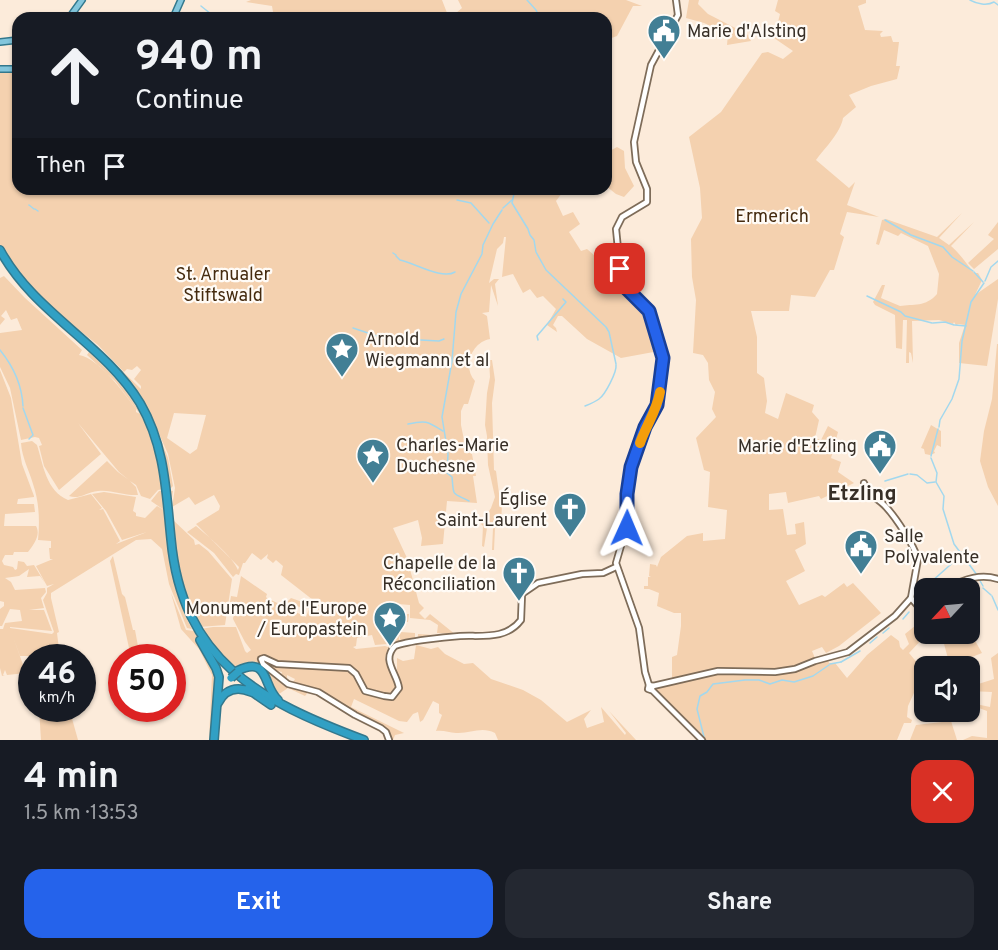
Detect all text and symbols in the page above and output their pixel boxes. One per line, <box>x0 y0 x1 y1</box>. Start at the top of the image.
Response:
public building icon: Marie d'Alsting <box>646 13 682 60</box>
place label: Marie d'Alsting <box>687 21 807 44</box>
text: 940 m <box>135 32 263 85</box>
icon: ahead <box>36 36 114 114</box>
text: Continue <box>135 84 244 118</box>
icon: arrive <box>98 150 131 183</box>
text: Then <box>36 153 86 180</box>
park label: Ermerich <box>735 206 809 229</box>
pin <box>594 243 645 294</box>
icon: arrive <box>603 252 636 285</box>
park label: St. Arnualer Stiftswald <box>175 264 271 308</box>
place label: Arnold Wiegmann et al <box>365 329 489 373</box>
place icon: Arnold Wiegmann et al <box>324 331 360 378</box>
public building icon: Marie d'Etzling <box>862 428 898 475</box>
place label: Charles-Marie Duchesne <box>396 435 509 479</box>
place label: Marie d'Etzling <box>738 436 857 459</box>
place icon: Charles-Marie Duchesne <box>355 437 391 484</box>
district label: Etzling <box>827 481 897 508</box>
place label: Église Saint-Laurent <box>436 487 547 533</box>
church icon: Église Saint-Laurent <box>552 491 588 538</box>
position arrow <box>595 496 659 560</box>
place label: Salle Polyvalente <box>884 526 979 570</box>
public building icon: Salle Polyvalente <box>843 528 879 575</box>
place label: Chapelle de la Réconciliation <box>382 553 496 597</box>
church icon: Chapelle de la Réconciliation <box>501 555 537 602</box>
north arrow <box>914 578 980 644</box>
map controls <box>914 578 980 722</box>
place label: Monument de l'Europe / Europastein <box>186 598 367 642</box>
place icon: Monument de l'Europe / Europastein <box>372 600 408 647</box>
speed limit sign: 50 <box>108 644 186 722</box>
button: sound <box>914 656 980 722</box>
text: 46 <box>38 657 76 694</box>
text: km/h <box>39 689 75 708</box>
text: 4 min <box>24 755 119 801</box>
button: close <box>911 760 974 823</box>
text: 1.5 km · 13:53 <box>24 801 139 827</box>
button: Exit <box>24 869 493 938</box>
button: Share <box>505 869 974 938</box>

